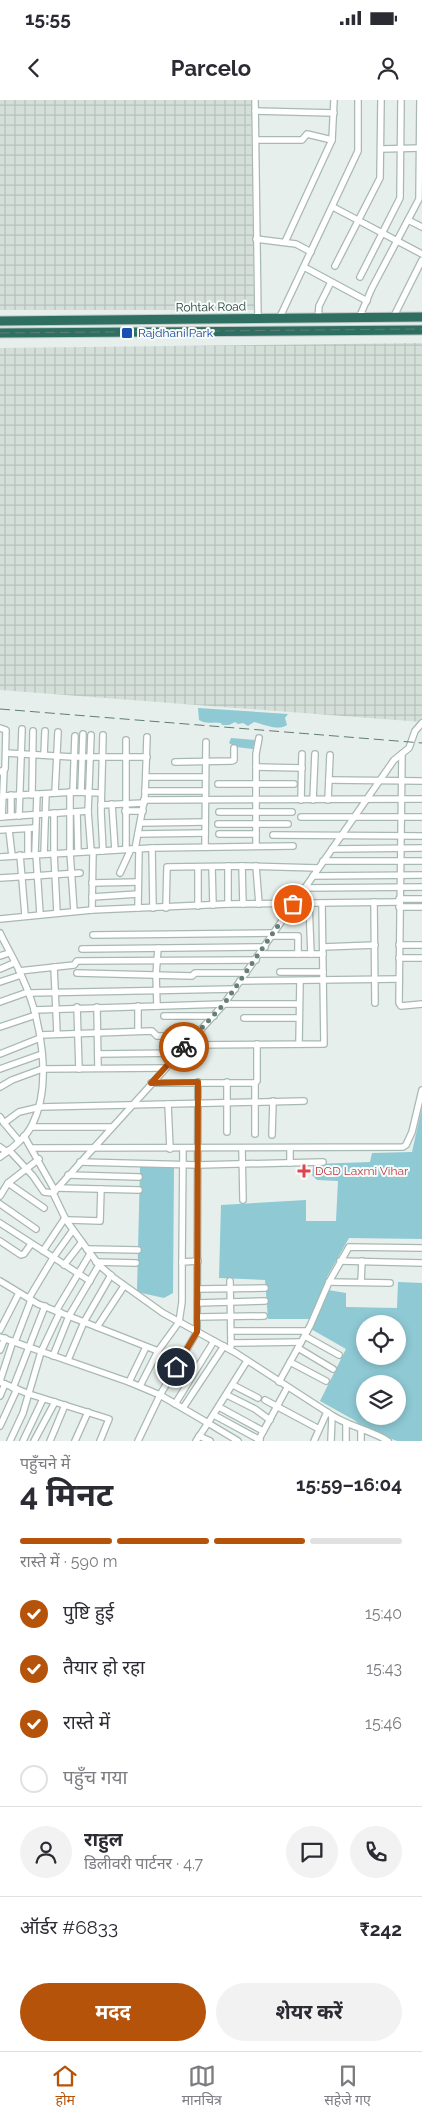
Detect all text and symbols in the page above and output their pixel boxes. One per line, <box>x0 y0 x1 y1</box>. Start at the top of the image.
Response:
text: 15:55 <box>25 7 71 29</box>
icon: back <box>20 54 48 82</box>
icon: person <box>374 54 402 82</box>
text: Parcelo <box>171 55 251 81</box>
street label: Rohtak Road <box>176 299 246 315</box>
marker: Rajdhani Park <box>120 326 134 340</box>
place label: Rajdhani Park <box>138 326 214 340</box>
pin <box>272 883 314 925</box>
icon: bag <box>279 890 307 918</box>
courier <box>159 1022 209 1072</box>
icon: bike <box>170 1033 198 1061</box>
marker: DGD Laxmi Vihar <box>297 1164 311 1178</box>
place label: DGD Laxmi Vihar <box>315 1164 409 1178</box>
map controls <box>356 1315 406 1425</box>
button: locate <box>356 1315 406 1365</box>
pin <box>155 1346 197 1388</box>
icon: home <box>162 1353 190 1381</box>
button: layers <box>356 1375 406 1425</box>
text: पहुँचने में <box>20 1454 70 1473</box>
text: 15:59–16:04 <box>296 1473 402 1495</box>
text: 4 मिनट <box>20 1476 113 1513</box>
text: रास्ते में · 590 m <box>20 1552 118 1571</box>
icon: check <box>20 1600 48 1628</box>
text: पुष्टि हुई <box>63 1601 114 1623</box>
text: 15:40 <box>365 1604 402 1623</box>
icon: check <box>20 1655 48 1683</box>
text: तैयार हो रहा <box>63 1656 145 1678</box>
text: 15:43 <box>366 1659 402 1678</box>
icon: check <box>20 1710 48 1738</box>
text: रास्ते में <box>63 1711 110 1733</box>
text: 15:46 <box>365 1714 402 1733</box>
text: पहुँच गया <box>63 1766 127 1788</box>
button: person <box>20 1826 72 1878</box>
button: chat <box>286 1826 338 1878</box>
button: phone <box>350 1826 402 1878</box>
text: राहुल <box>84 1828 123 1850</box>
text: डिलीवरी पार्टनर · 4.7 <box>84 1854 203 1873</box>
text: ऑर्डर #6833 <box>20 1916 118 1938</box>
text: ₹242 <box>360 1918 402 1940</box>
button: मदद <box>20 1983 206 2041</box>
button: शेयर करें <box>216 1983 402 2041</box>
tab: होम <box>51 2062 79 2111</box>
tab: मानचित्र <box>182 2062 222 2111</box>
tab: सहेजे गए <box>324 2062 371 2111</box>

